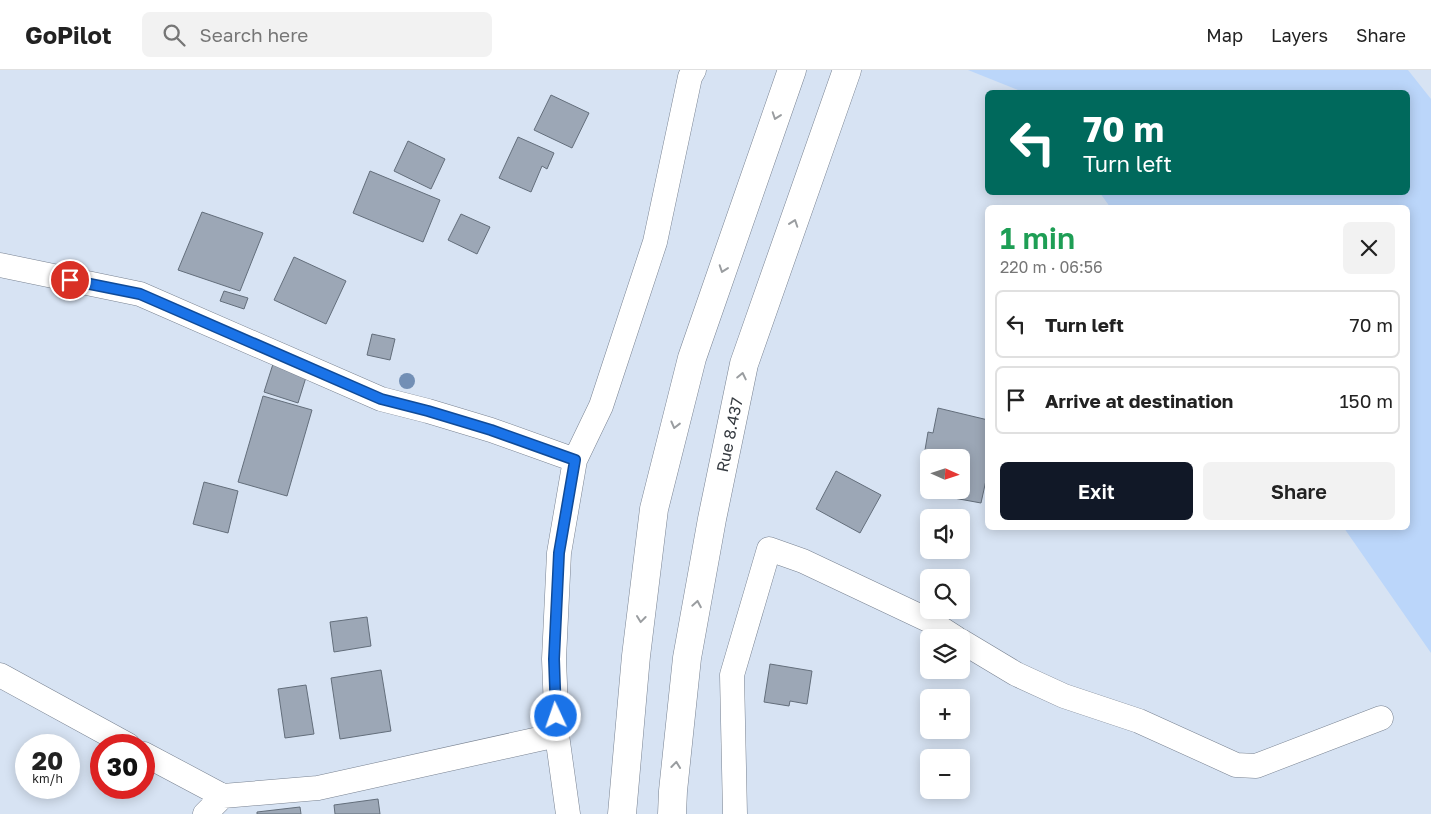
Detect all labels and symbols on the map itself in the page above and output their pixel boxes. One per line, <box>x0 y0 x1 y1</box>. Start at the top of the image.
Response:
one-way arrow <box>772 111 782 120</box>
one-way arrow <box>788 219 798 227</box>
pin <box>49 259 91 301</box>
one-way arrow <box>719 265 729 273</box>
one-way arrow <box>736 372 746 381</box>
street label: Rue 8.437 <box>712 396 747 474</box>
one-way arrow <box>670 420 681 429</box>
north arrow <box>920 449 970 499</box>
one-way arrow <box>691 600 701 609</box>
one-way arrow <box>636 615 647 623</box>
position arrow <box>529 689 581 741</box>
speed limit sign: 30 <box>90 734 155 799</box>
one-way arrow <box>670 761 681 769</box>

